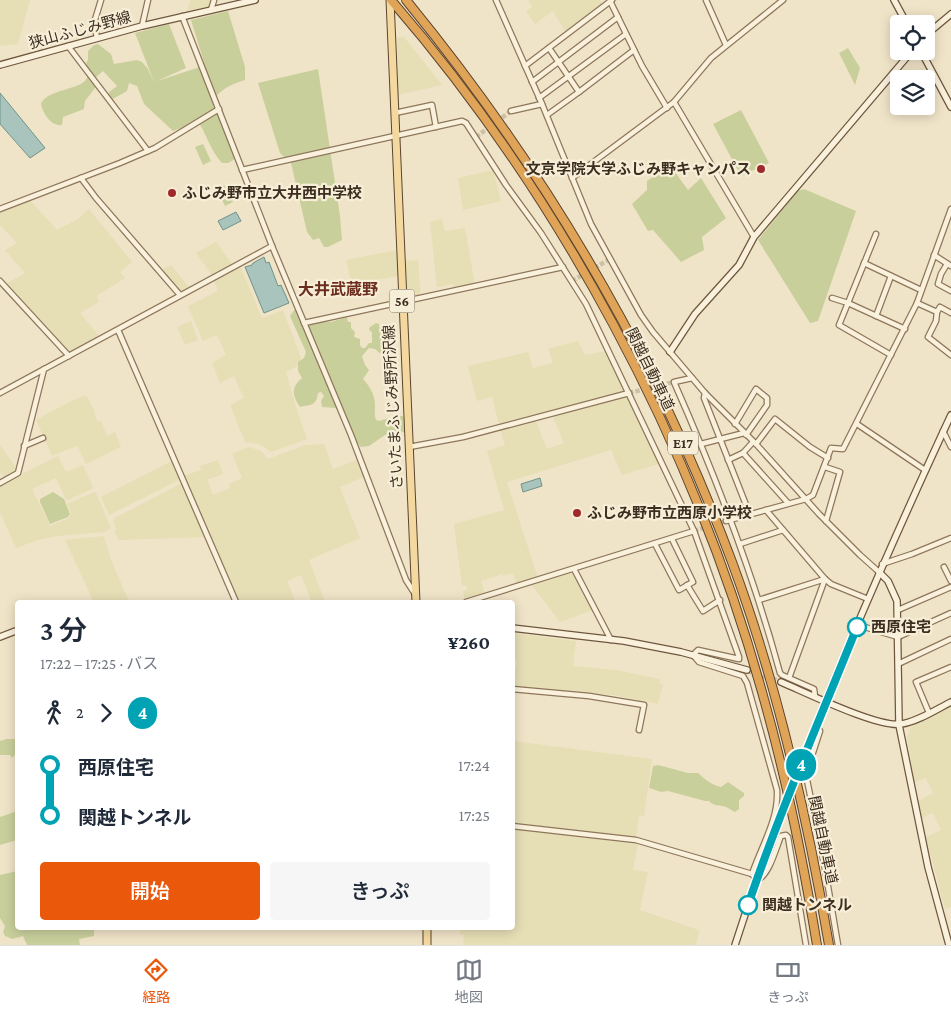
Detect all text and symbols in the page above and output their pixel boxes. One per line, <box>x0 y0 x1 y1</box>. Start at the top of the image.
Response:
street label: 狭山ふじみ野線 <box>27 9 133 51</box>
map controls <box>890 15 935 115</box>
button: locate <box>890 15 935 60</box>
button: layers <box>890 70 935 115</box>
place label: 文京学院大学ふじみ野キャンパス <box>526 161 751 177</box>
marker: 文京学院大学ふじみ野キャンパス <box>755 163 767 175</box>
place label: ふじみ野市立大井西中学校 <box>182 184 362 201</box>
marker: ふじみ野市立大井西中学校 <box>166 187 178 199</box>
district label: 大井武蔵野 <box>298 280 378 298</box>
road number: 56 <box>390 290 414 312</box>
street label: さいたまふじみ野所沢線 <box>381 324 405 490</box>
street label: 関越自動車道 <box>623 325 677 413</box>
road number: E17 <box>668 432 698 454</box>
place label: ふじみ野市立西原小学校 <box>587 505 752 521</box>
marker: ふじみ野市立西原小学校 <box>571 507 583 519</box>
text: 3 分 <box>40 615 87 646</box>
marker: 西原住宅 <box>847 617 867 637</box>
place label: 西原住宅 <box>871 619 931 635</box>
text: ¥260 <box>448 632 490 653</box>
text: 17:22 – 17:25 · バス <box>40 655 158 672</box>
icon: walk <box>40 699 68 727</box>
icon: forward <box>92 699 120 727</box>
text: 4 <box>138 703 147 723</box>
text: 2 <box>76 704 84 721</box>
line badge: 4 <box>785 749 817 781</box>
text: 4 <box>796 755 806 775</box>
text: 西原住宅 <box>78 757 154 778</box>
text: 17:24 <box>458 757 490 774</box>
street label: 関越自動車道 <box>806 794 840 886</box>
text: 関越トンネル <box>78 807 192 828</box>
text: 17:25 <box>459 807 490 824</box>
button: 開始 <box>40 862 260 920</box>
button: きっぷ <box>270 862 490 920</box>
marker: 関越トンネル <box>738 895 758 915</box>
place label: 関越トンネル <box>762 896 852 913</box>
tab: 経路 <box>142 956 170 1006</box>
tab: 地図 <box>455 956 483 1006</box>
tab: きっぷ <box>767 956 809 1006</box>

